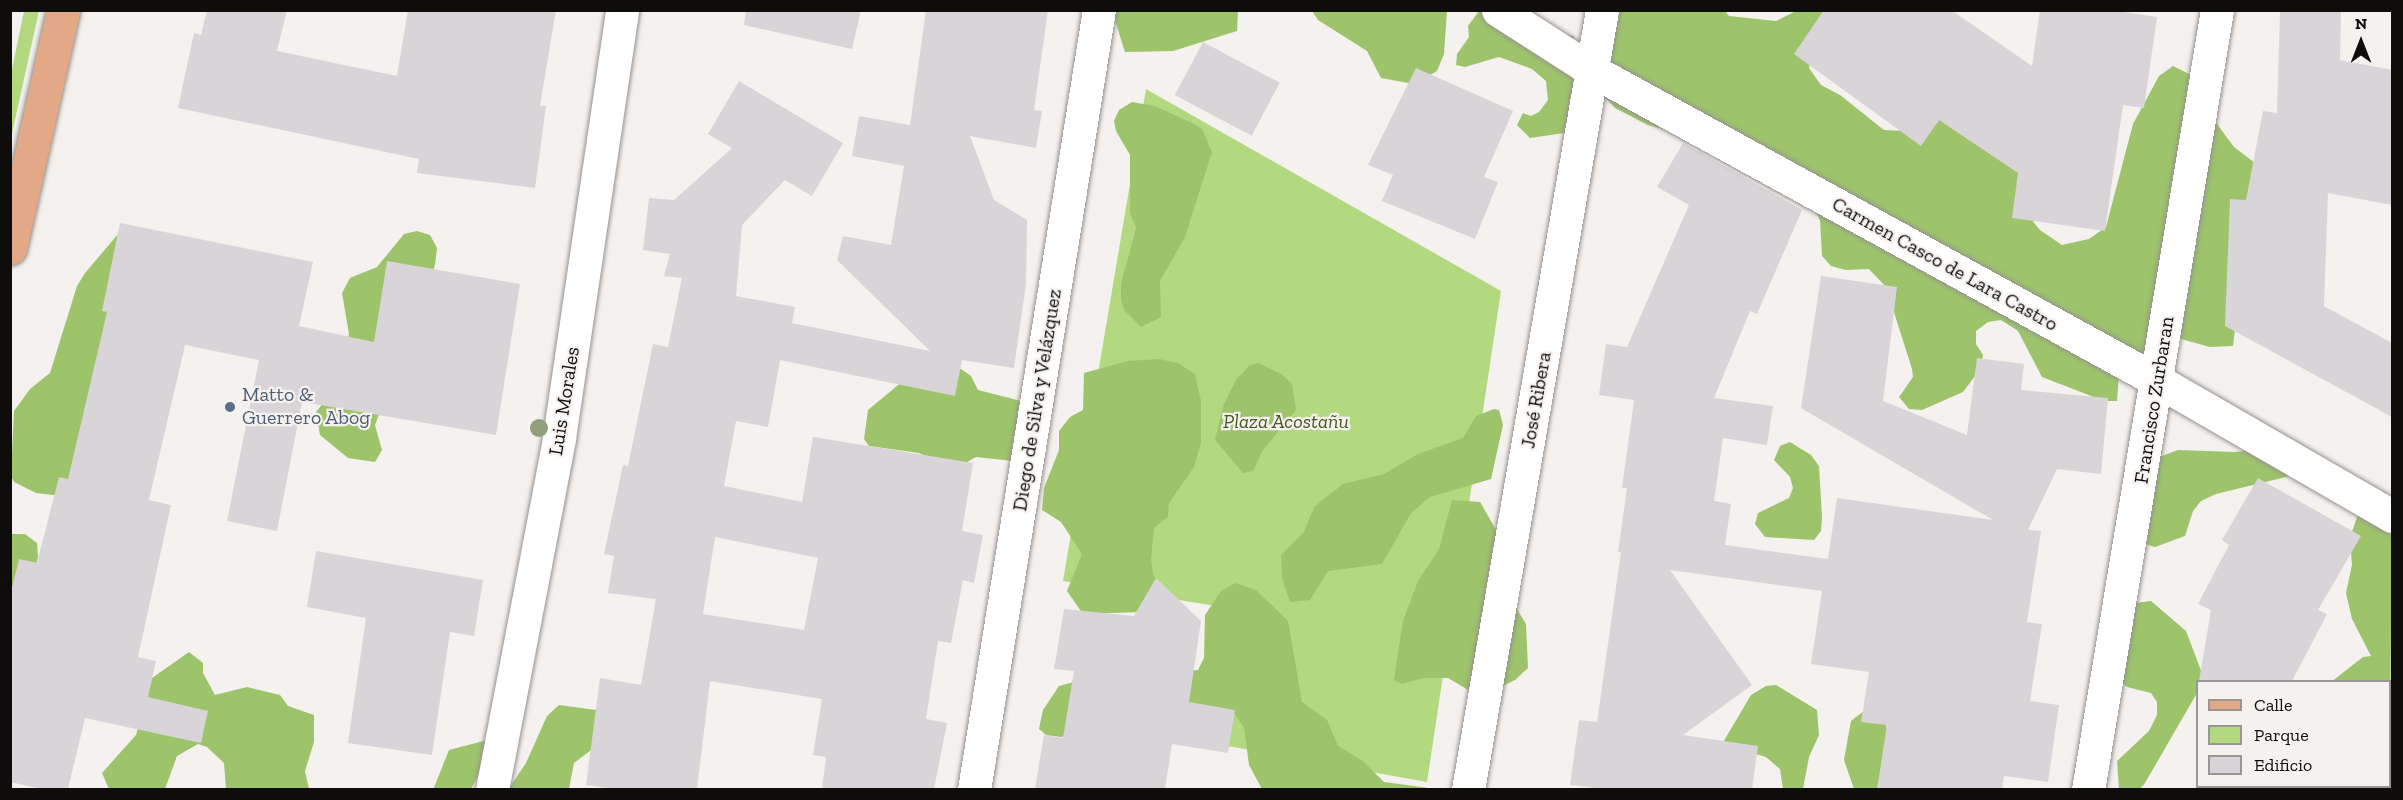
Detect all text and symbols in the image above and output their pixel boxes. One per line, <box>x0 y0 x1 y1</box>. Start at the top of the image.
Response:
north arrow <box>2331 12 2391 72</box>
text: N <box>2355 14 2367 33</box>
street label: Carmen Casco de Lara Castro <box>1828 192 2062 336</box>
street label: Diego de Silva y Velázquez <box>1007 286 1067 514</box>
street label: Francisco Zurbaran <box>2129 315 2179 485</box>
street label: Luis Morales <box>544 345 584 457</box>
street label: José Ribera <box>1516 350 1556 450</box>
place label: Matto & Guerrero Abog <box>242 383 371 430</box>
marker: Matto & Guerrero Abog <box>223 400 237 414</box>
park label: Plaza Acostañu <box>1223 409 1349 433</box>
legend <box>2196 680 2391 788</box>
text: Calle <box>2254 694 2292 716</box>
text: Parque <box>2254 724 2309 746</box>
text: Edificio <box>2254 754 2312 776</box>

